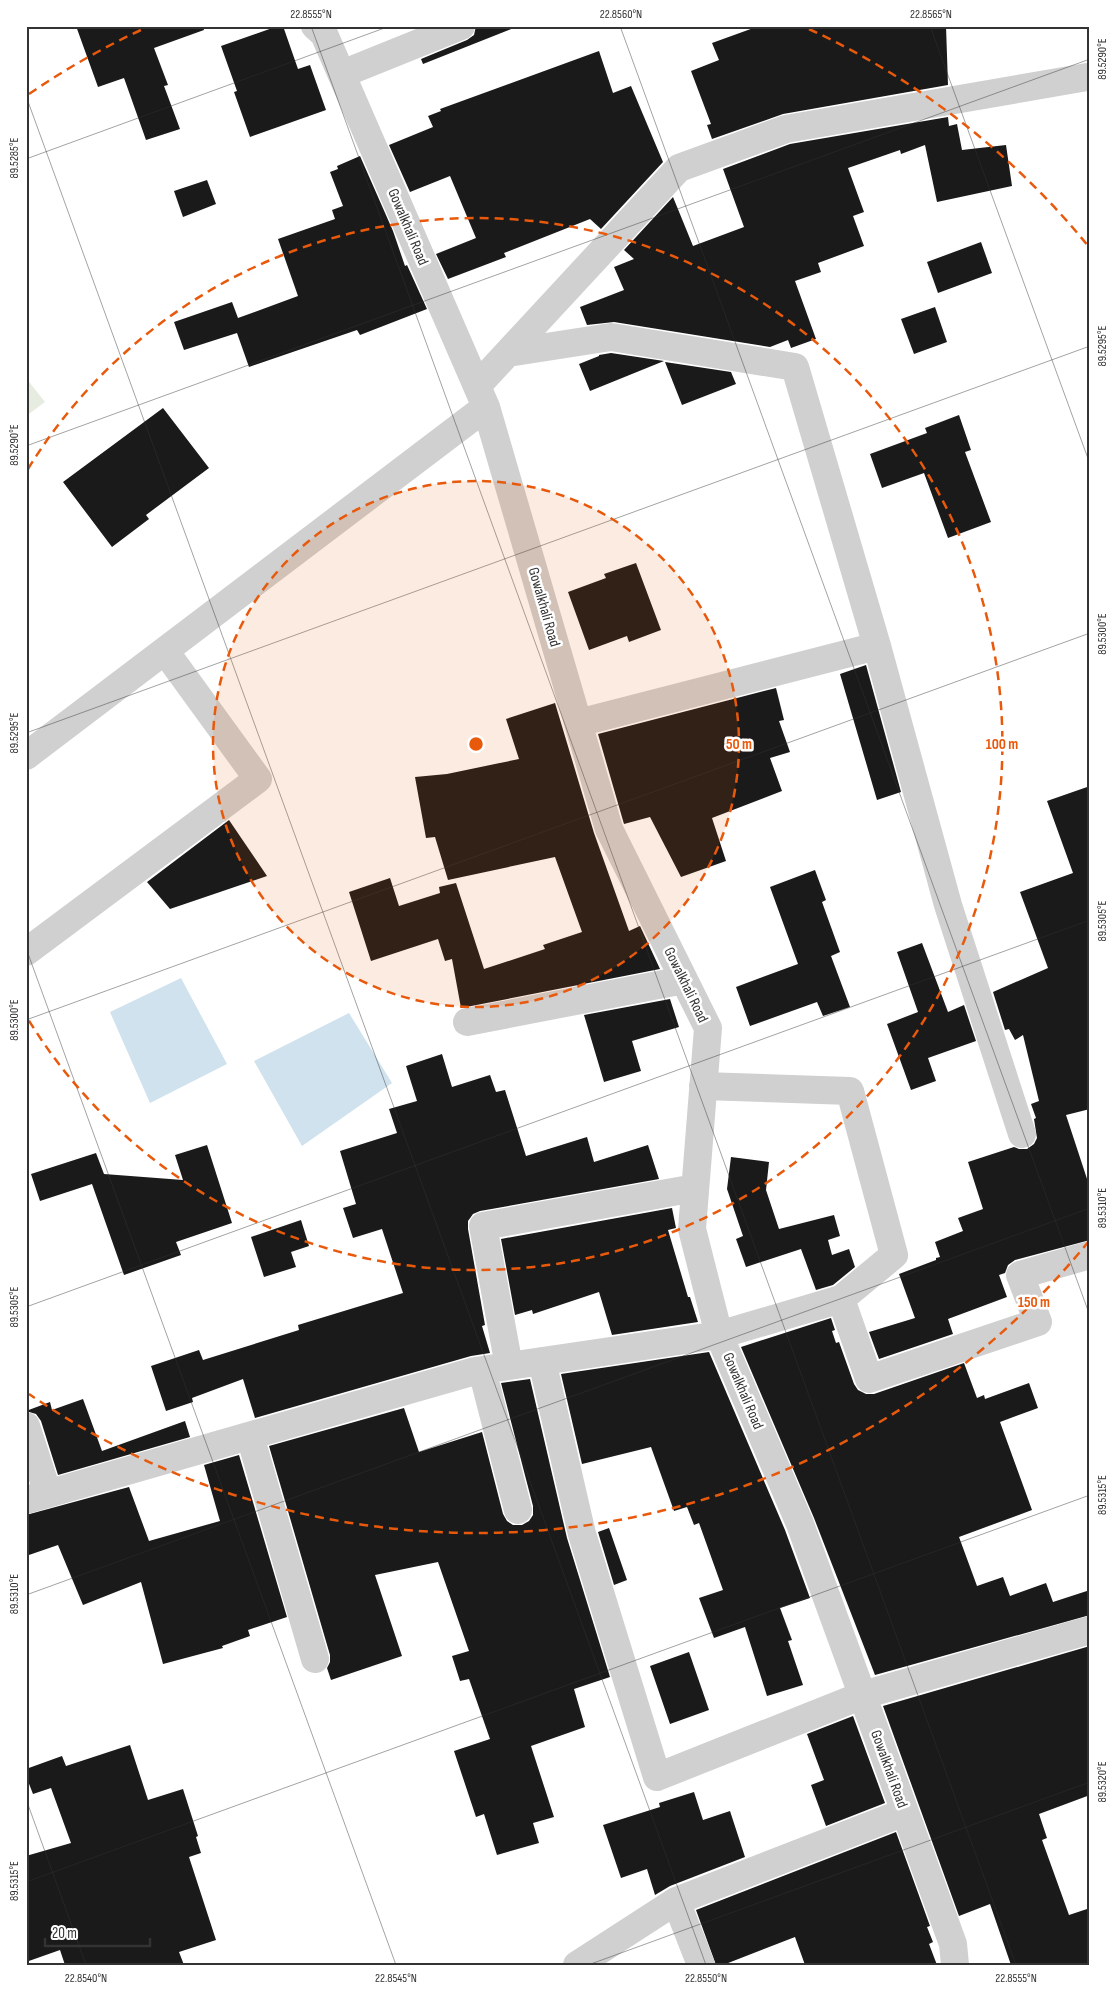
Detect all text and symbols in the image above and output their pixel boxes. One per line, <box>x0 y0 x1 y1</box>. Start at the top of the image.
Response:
text: 22.8555°N <box>290 7 332 22</box>
text: 22.8560°N <box>600 7 642 22</box>
text: 22.8565°N <box>910 7 952 22</box>
text: 89.5290°E <box>1095 38 1110 80</box>
text: 89.5285°E <box>7 138 22 178</box>
street label: Gowalkhali Road <box>383 186 433 268</box>
text: 89.5295°E <box>1095 326 1110 366</box>
text: 89.5290°E <box>7 424 22 466</box>
street label: Gowalkhali Road <box>524 565 564 649</box>
text: 89.5300°E <box>1095 613 1110 655</box>
text: 89.5295°E <box>7 713 22 753</box>
centre of rings <box>467 735 485 753</box>
text: 50 m <box>726 735 752 754</box>
text: 100 m <box>986 735 1018 754</box>
text: 89.5305°E <box>1095 900 1110 942</box>
street label: Gowalkhali Road <box>660 944 712 1026</box>
text: 89.5300°E <box>7 999 22 1041</box>
text: 89.5310°E <box>1095 1188 1110 1228</box>
text: 89.5305°E <box>7 1286 22 1328</box>
text: 150 m <box>1018 1293 1050 1312</box>
street label: Gowalkhali Road <box>718 1350 768 1432</box>
text: 89.5315°E <box>1095 1475 1110 1515</box>
text: 89.5310°E <box>7 1574 22 1614</box>
street label: Gowalkhali Road <box>866 1727 912 1811</box>
text: 89.5320°E <box>1095 1761 1110 1803</box>
text: 89.5315°E <box>7 1861 22 1901</box>
scale bar <box>45 1916 150 1948</box>
text: 20 m <box>52 1924 77 1943</box>
text: 22.8540°N <box>65 1971 107 1986</box>
text: 22.8545°N <box>375 1971 417 1986</box>
text: 22.8550°N <box>685 1971 727 1986</box>
text: 22.8555°N <box>995 1971 1037 1986</box>

